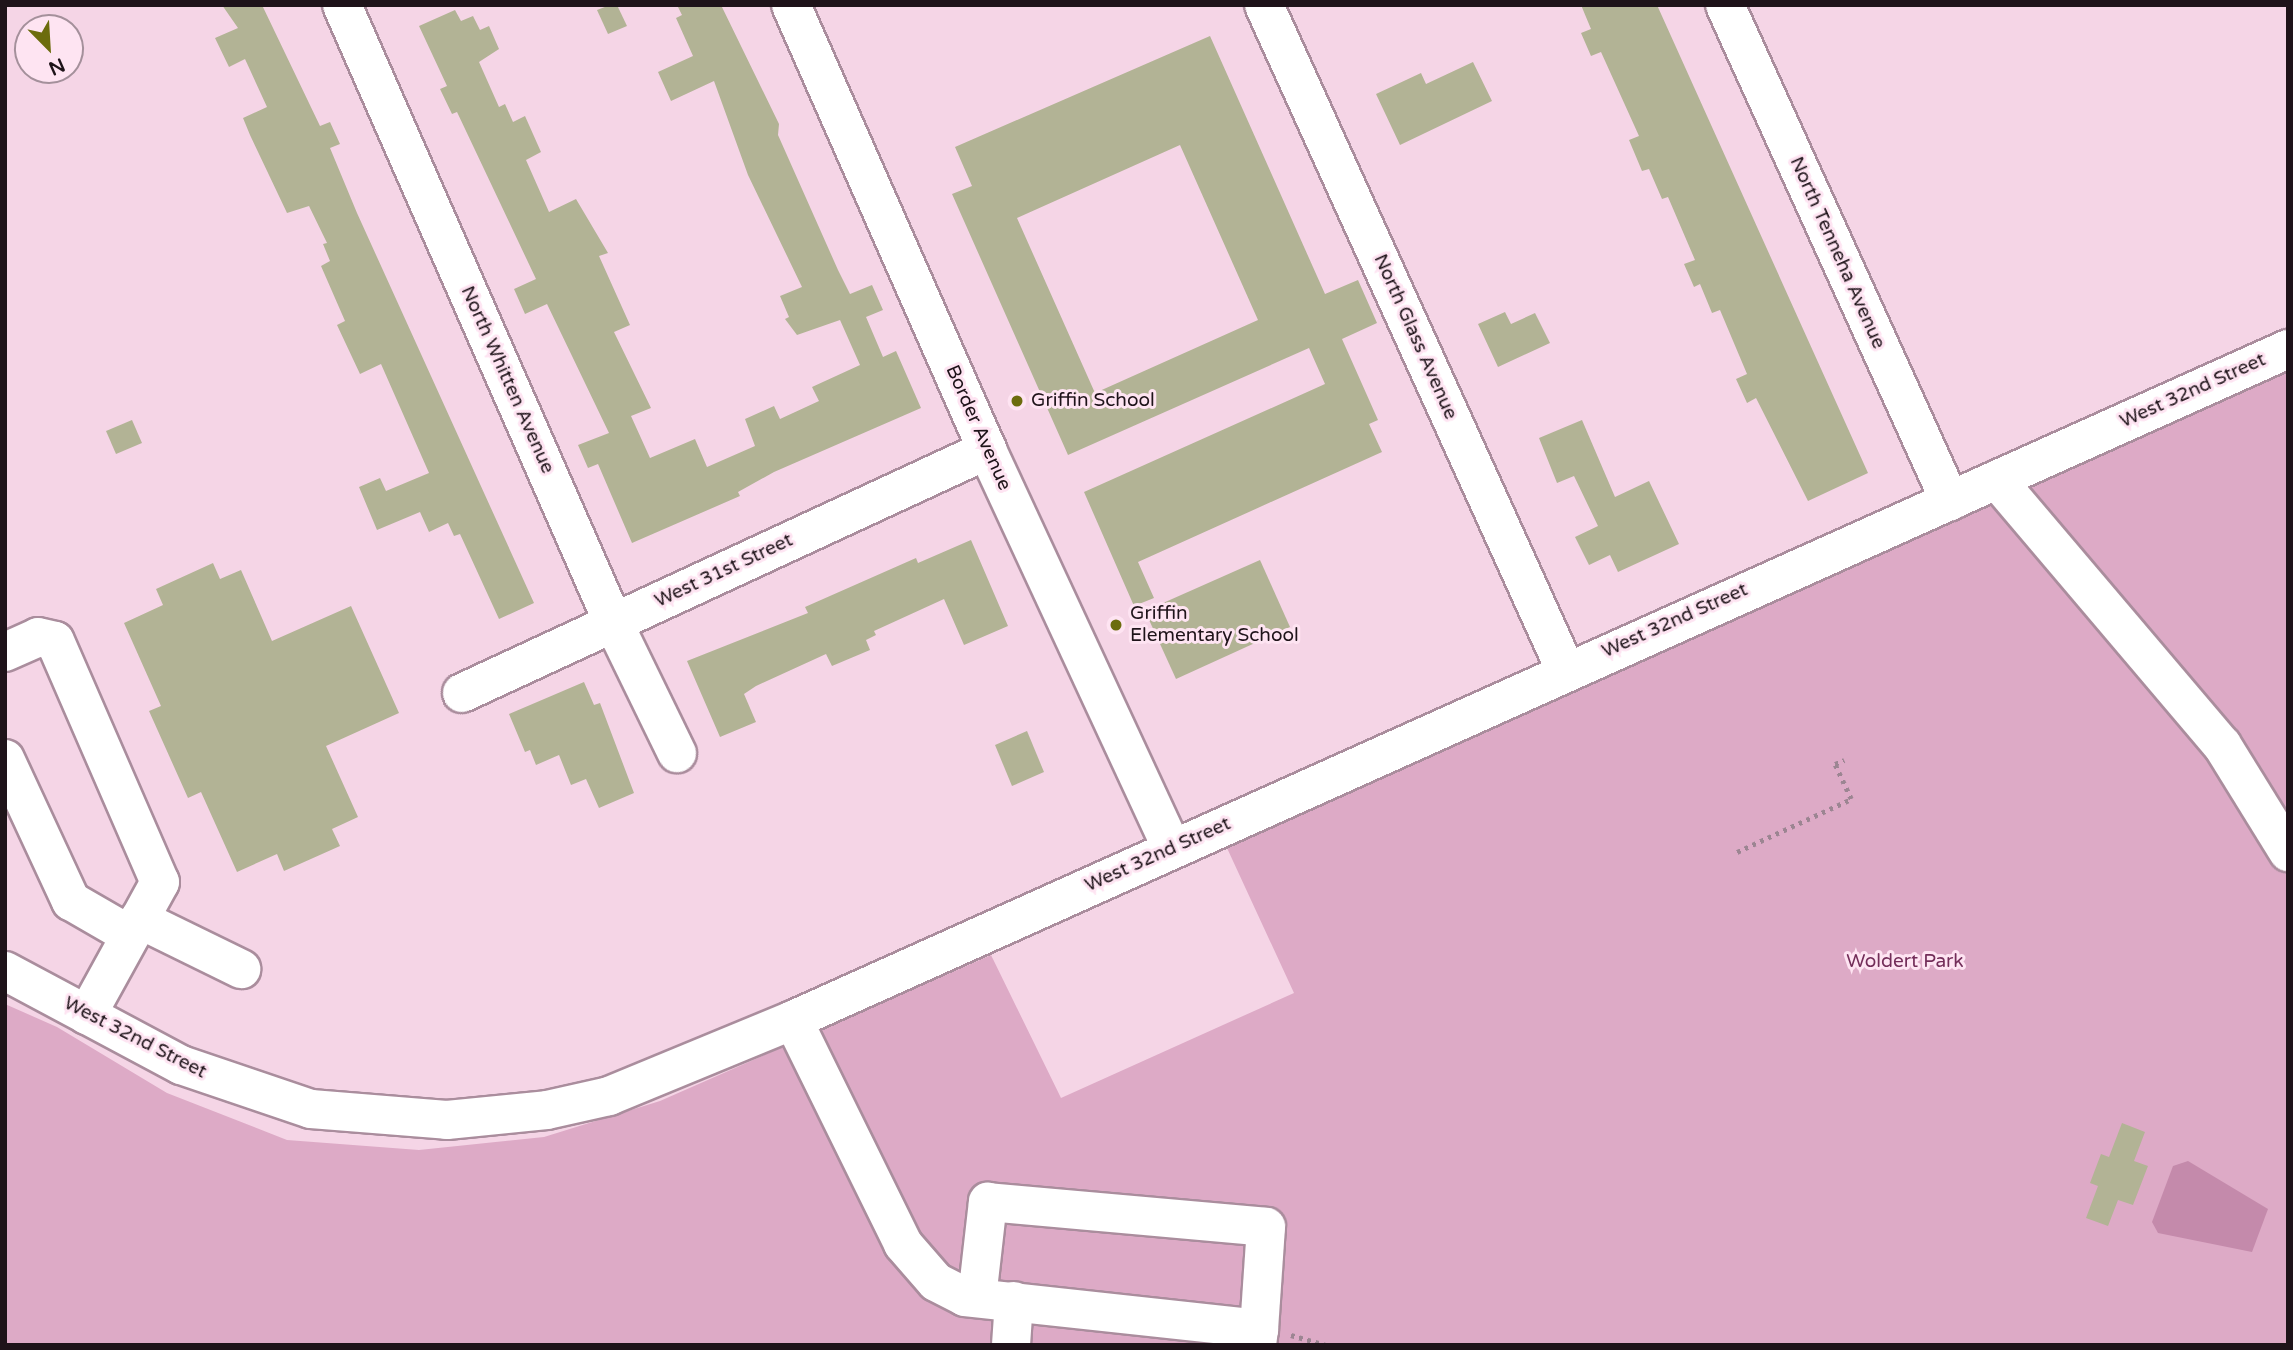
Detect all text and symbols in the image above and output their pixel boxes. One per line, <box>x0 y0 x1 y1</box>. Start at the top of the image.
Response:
north arrow <box>14 14 84 84</box>
text: N <box>45 53 68 80</box>
street label: North Tenneha Avenue <box>1784 153 1890 353</box>
street label: North Glass Avenue <box>1368 251 1462 423</box>
street label: North Whitten Avenue <box>455 283 559 477</box>
street label: West 32nd Street <box>2117 349 2269 433</box>
street label: Border Avenue <box>940 362 1016 494</box>
place label: Griffin School <box>1031 390 1155 412</box>
marker: Griffin School <box>1009 393 1025 409</box>
street label: West 31st Street <box>651 529 797 613</box>
street label: West 32nd Street <box>1599 579 1751 663</box>
place label: Griffin Elementary School <box>1130 603 1299 647</box>
marker: Griffin Elementary School <box>1108 617 1124 633</box>
street label: West 32nd Street <box>1082 813 1234 897</box>
park label: Woldert Park <box>1846 951 1964 973</box>
street label: West 32nd Street <box>60 992 210 1084</box>

